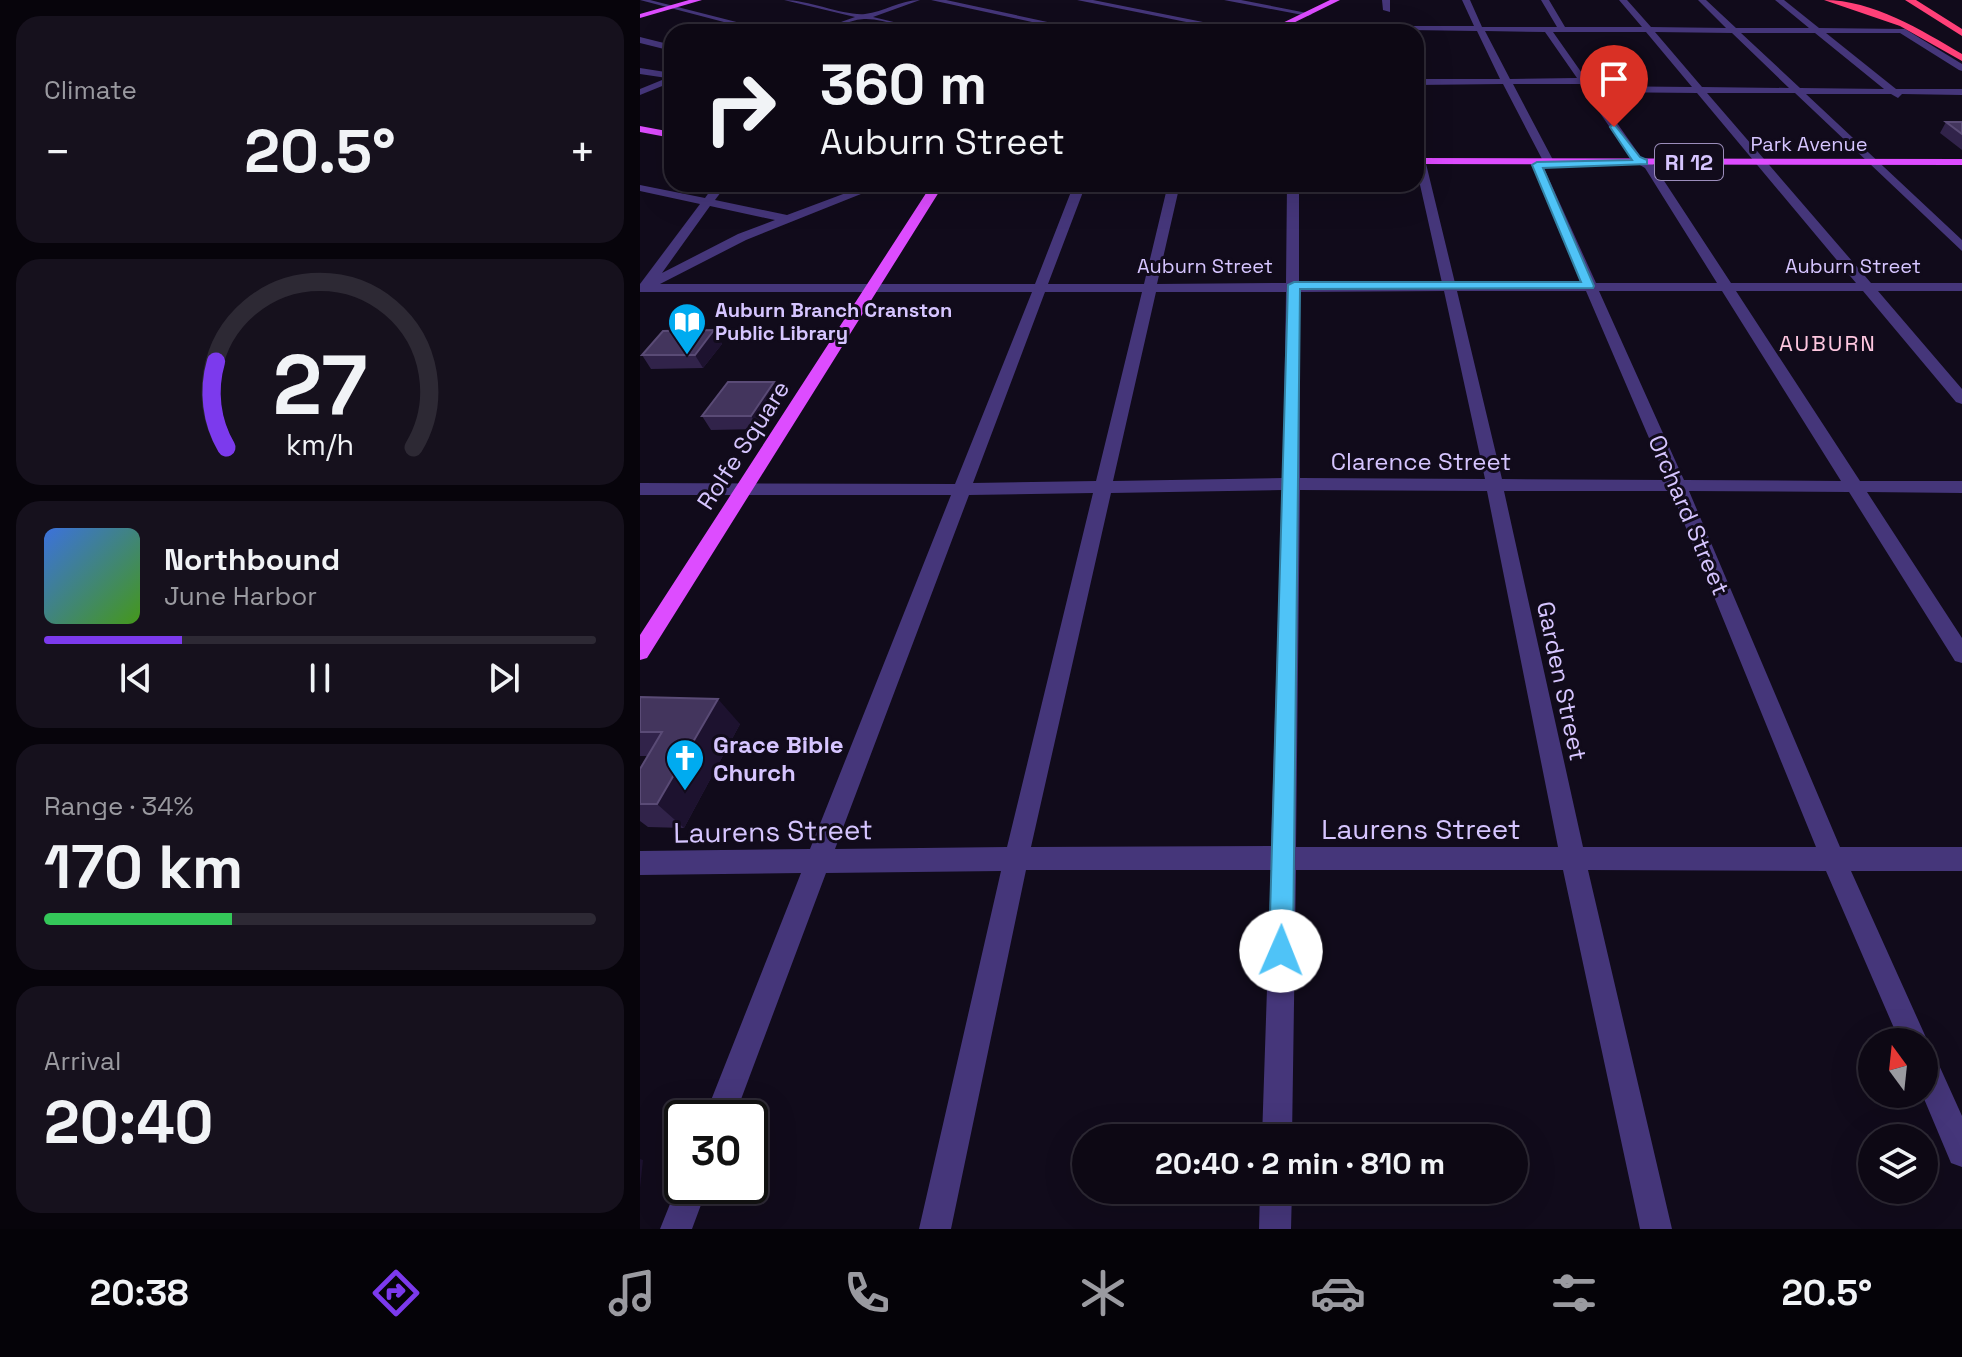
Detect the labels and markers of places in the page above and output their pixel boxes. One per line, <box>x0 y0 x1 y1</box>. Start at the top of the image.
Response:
pin <box>1580 45 1648 127</box>
place label: Auburn Branch Cranston Public Library <box>715 297 952 346</box>
library icon: Auburn Branch Cranston Public Library <box>666 301 708 356</box>
place label: Grace Bible Church <box>713 729 844 788</box>
church icon: Grace Bible Church <box>664 737 706 792</box>

